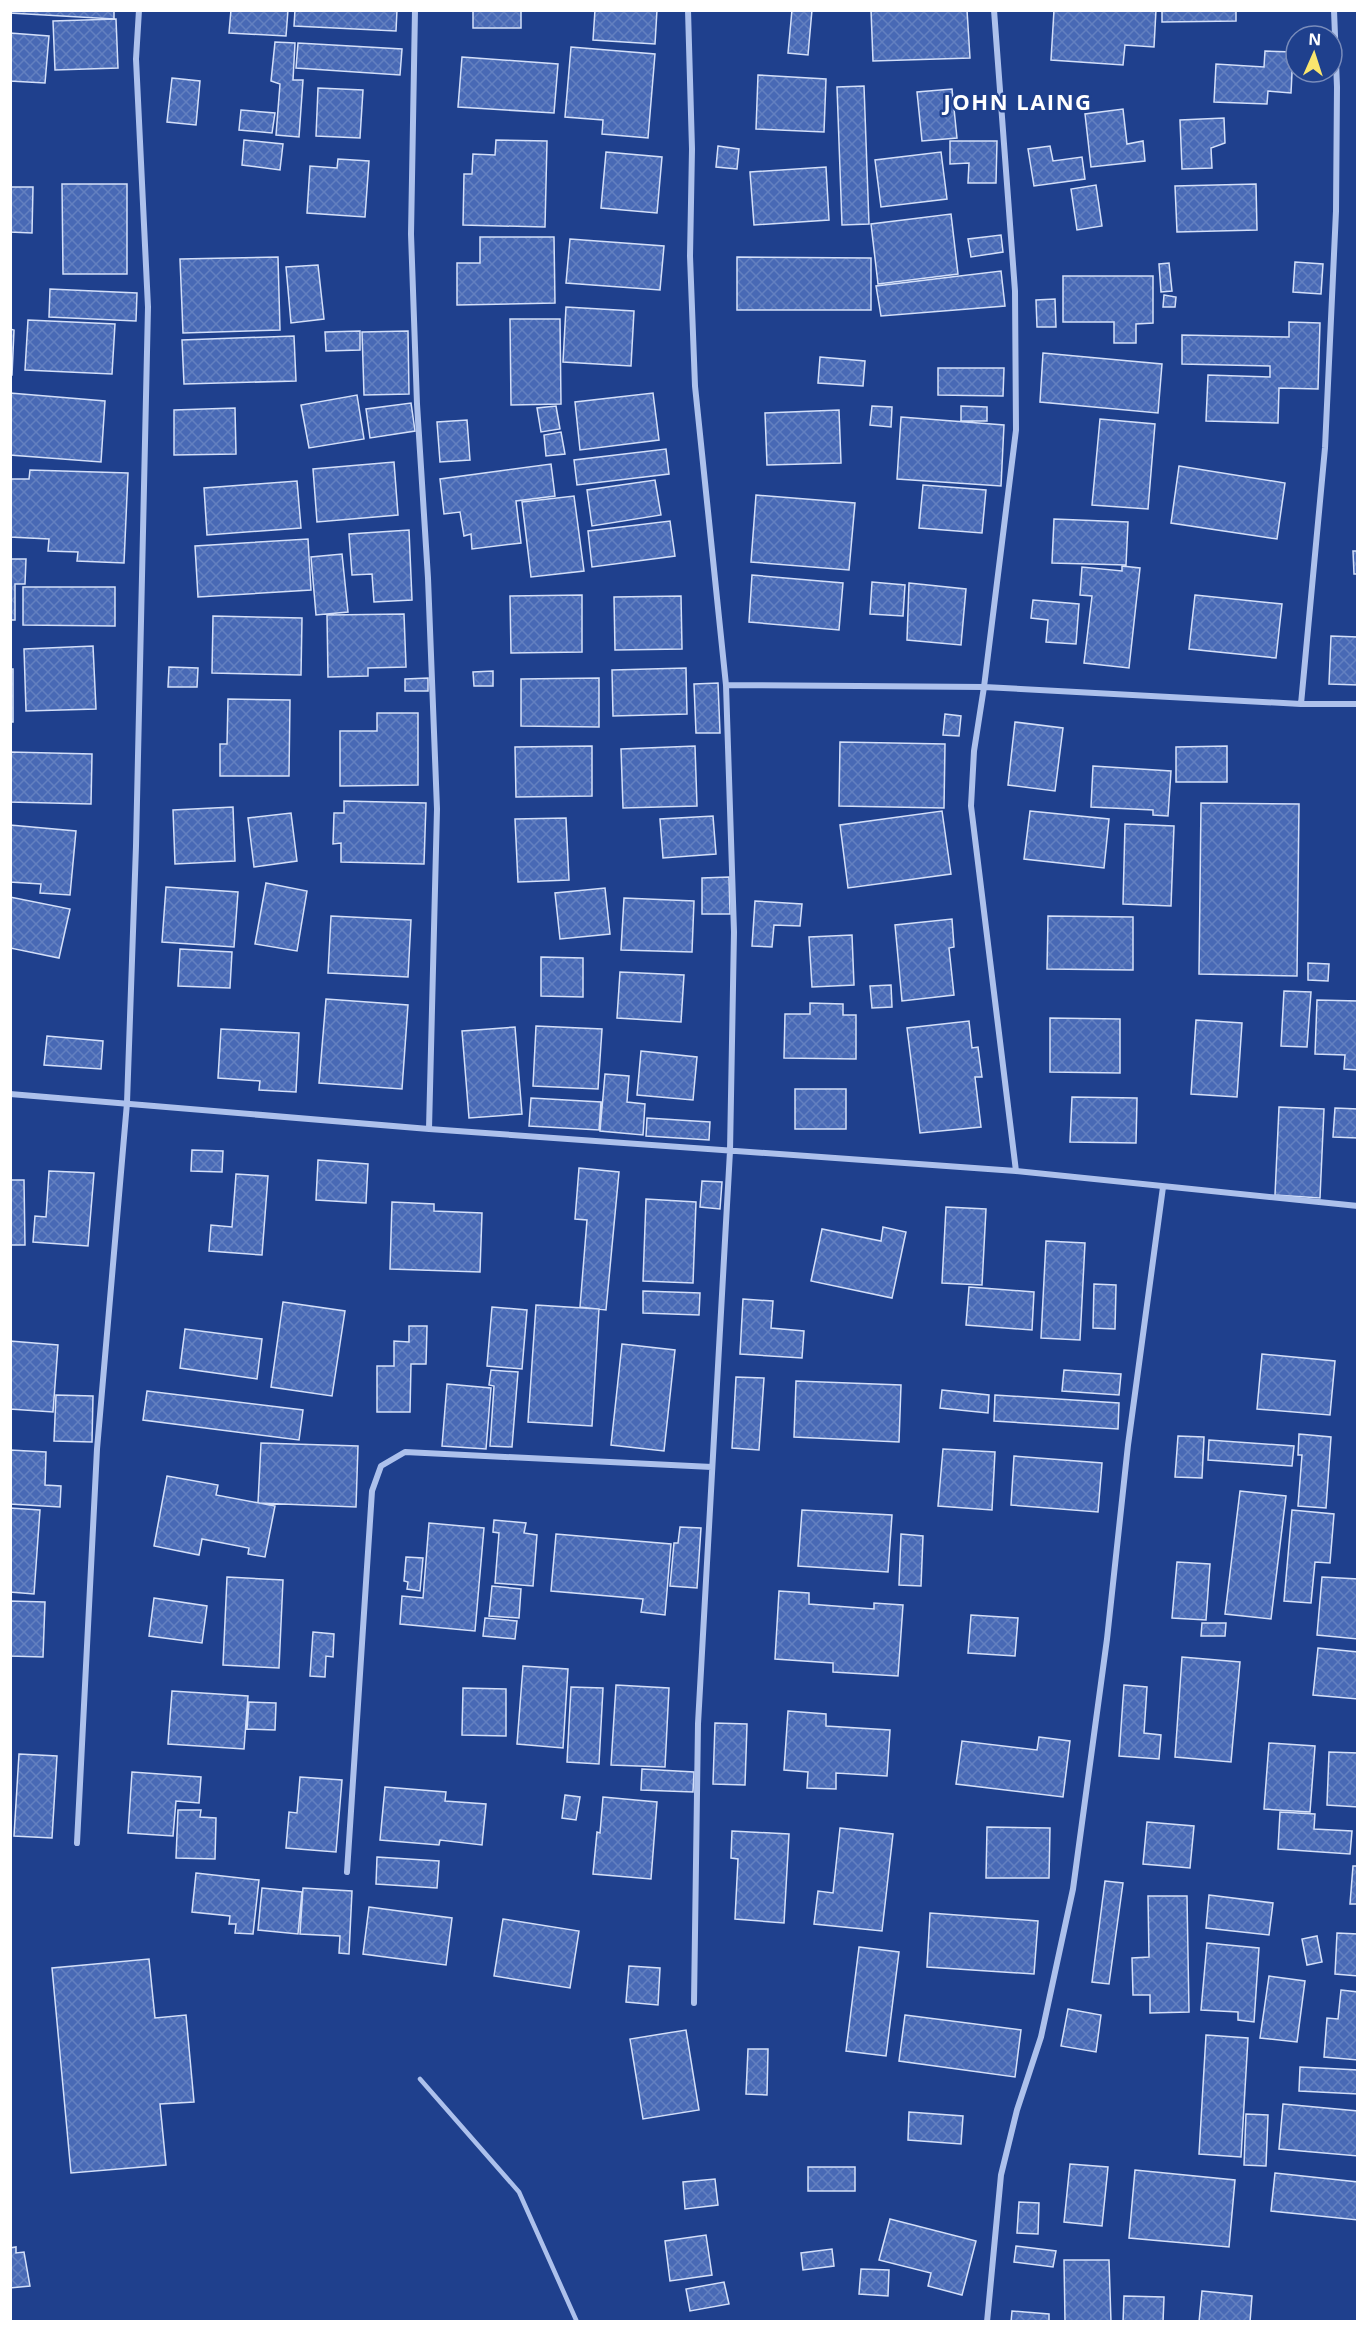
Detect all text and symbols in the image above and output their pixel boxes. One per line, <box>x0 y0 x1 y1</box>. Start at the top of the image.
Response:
north arrow <box>1284 24 1344 84</box>
text: N <box>1308 28 1322 50</box>
district label: JOHN LAING <box>942 86 1092 116</box>

